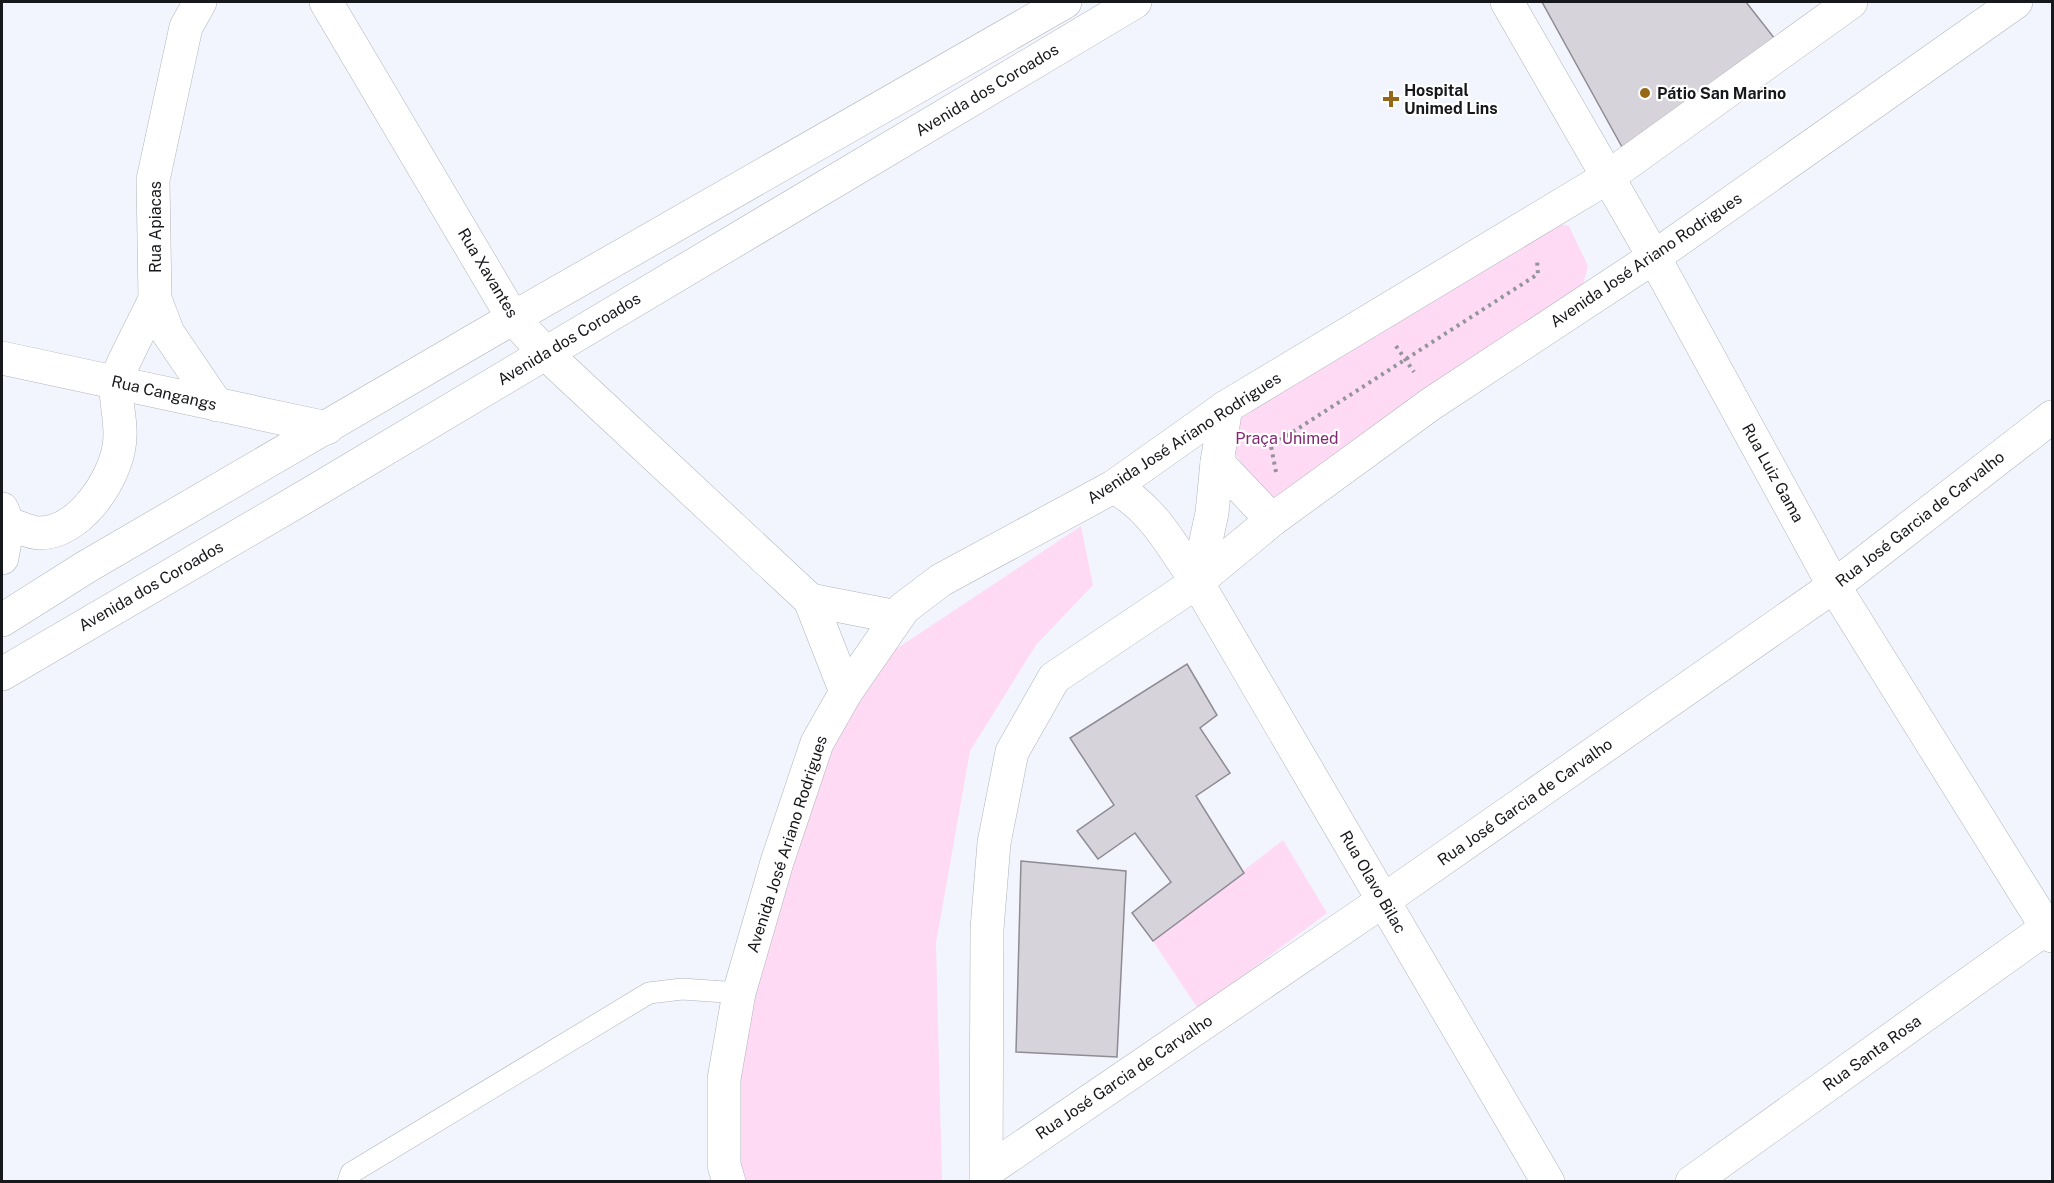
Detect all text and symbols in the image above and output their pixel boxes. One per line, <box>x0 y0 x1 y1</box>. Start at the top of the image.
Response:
street label: Avenida dos Coroados <box>912 40 1062 140</box>
place label: Hospital Unimed Lins <box>1404 81 1498 118</box>
place label: Pátio San Marino <box>1657 84 1786 103</box>
marker: Pátio San Marino <box>1638 86 1652 100</box>
marker: Hospital Unimed Lins <box>1382 90 1400 108</box>
street label: Rua Apiacas <box>146 181 165 273</box>
street label: Avenida José Ariano Rodrigues <box>1547 189 1745 331</box>
street label: Rua Xavantes <box>454 225 522 321</box>
street label: Avenida dos Coroados <box>494 289 644 389</box>
street label: Avenida José Ariano Rodrigues <box>1084 368 1284 508</box>
street label: Rua Cangangs <box>110 372 218 414</box>
street label: Rua Luiz Gama <box>1738 420 1808 526</box>
park label: Praça Unimed <box>1235 429 1339 448</box>
street label: Rua José Garcia de Carvalho <box>1832 447 2008 591</box>
street label: Avenida dos Coroados <box>75 537 227 635</box>
street label: Avenida José Ariano Rodrigues <box>743 733 831 955</box>
street label: Rua José Garcia de Carvalho <box>1434 734 1616 870</box>
street label: Rua Olavo Bilac <box>1336 827 1410 937</box>
street label: Rua José Garcia de Carvalho <box>1032 1011 1216 1143</box>
street label: Rua Santa Rosa <box>1819 1011 1925 1095</box>

